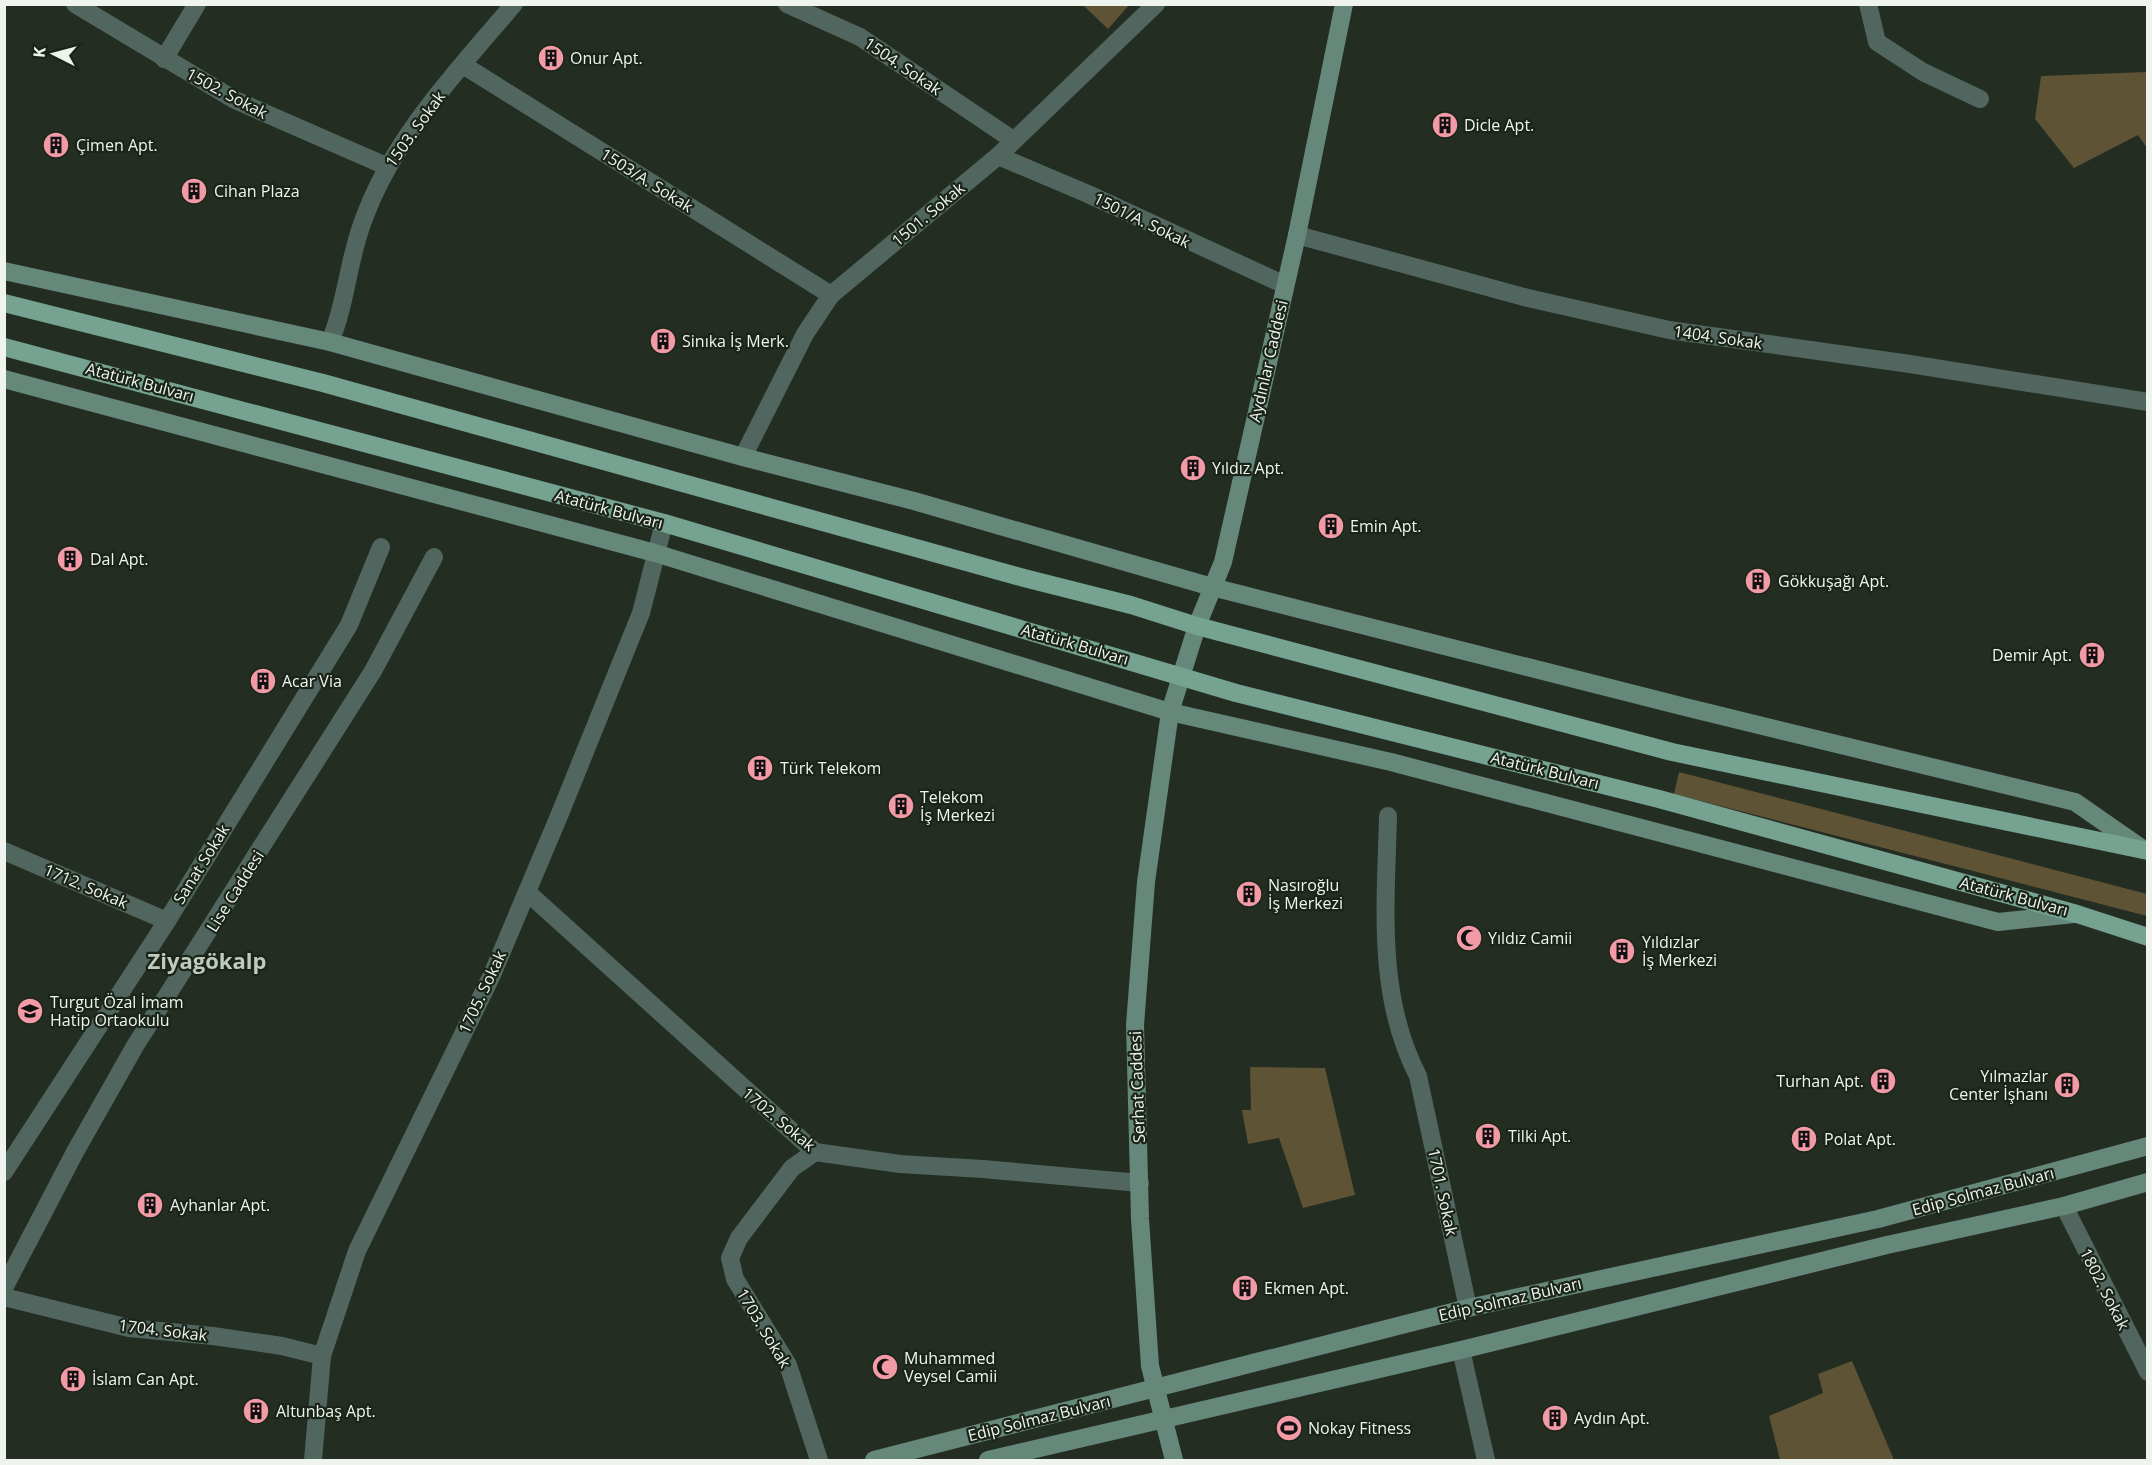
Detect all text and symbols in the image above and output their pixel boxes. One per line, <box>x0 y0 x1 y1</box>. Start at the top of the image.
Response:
north arrow <box>24 24 84 84</box>
street label: 1504. Sokak <box>860 32 947 100</box>
building icon: Onur Apt. <box>536 43 566 73</box>
text: K <box>28 46 51 59</box>
place label: Onur Apt. <box>570 47 643 69</box>
street label: 1502. Sokak <box>183 62 272 124</box>
street label: 1503. Sokak <box>380 86 450 171</box>
building icon: Dicle Apt. <box>1430 110 1460 140</box>
place label: Dicle Apt. <box>1464 114 1534 136</box>
building icon: Çimen Apt. <box>41 130 71 160</box>
place label: Çimen Apt. <box>76 134 158 156</box>
street label: 1503/A. Sokak <box>597 143 698 217</box>
building icon: Cihan Plaza <box>179 176 209 206</box>
street label: 1501. Sokak <box>887 177 970 251</box>
place label: Cihan Plaza <box>214 180 300 202</box>
street label: 1501/A. Sokak <box>1090 187 1195 253</box>
street label: Aydınlar Caddesi <box>1243 298 1293 424</box>
street label: 1404. Sokak <box>1672 320 1764 354</box>
building icon: Sinıka İş Merk. <box>648 326 678 356</box>
place label: Sinıka İş Merk. <box>682 330 789 352</box>
street label: Atatürk Bulvarı <box>84 357 196 407</box>
building icon: Yıldız Apt. <box>1178 453 1208 483</box>
place label: Yıldız Apt. <box>1212 457 1284 479</box>
street label: Atatürk Bulvarı <box>553 484 665 534</box>
building icon: Emin Apt. <box>1316 511 1346 541</box>
place label: Emin Apt. <box>1350 515 1422 537</box>
building icon: Dal Apt. <box>55 544 85 574</box>
place label: Dal Apt. <box>90 548 149 570</box>
building icon: Gökkuşağı Apt. <box>1743 566 1773 596</box>
place label: Gökkuşağı Apt. <box>1778 570 1889 592</box>
street label: Atatürk Bulvarı <box>1019 618 1131 670</box>
building icon: Demir Apt. <box>2077 640 2107 670</box>
place label: Demir Apt. <box>1992 644 2072 666</box>
building icon: Acar Via <box>248 666 278 696</box>
place label: Acar Via <box>282 670 342 692</box>
street label: Atatürk Bulvarı <box>1488 746 1602 794</box>
building icon: Türk Telekom <box>745 753 775 783</box>
place label: Türk Telekom <box>780 757 881 779</box>
place label: Telekom İş Merkezi <box>920 786 995 826</box>
building icon: Telekom İş Merkezi <box>886 791 916 821</box>
street label: Sanat Sokak <box>168 819 235 908</box>
street label: Lise Caddesi <box>201 846 269 936</box>
street label: 1712. Sokak <box>41 858 132 914</box>
street label: Atatürk Bulvarı <box>1958 871 2070 921</box>
place label: Nasıroğlu İş Merkezi <box>1268 874 1343 914</box>
building icon: Nasıroğlu İş Merkezi <box>1234 879 1264 909</box>
mosque icon: Yıldız Camii <box>1454 923 1484 953</box>
place label: Yıldız Camii <box>1488 927 1572 949</box>
place label: Yıldızlar İş Merkezi <box>1642 931 1717 971</box>
building icon: Yıldızlar İş Merkezi <box>1607 936 1637 966</box>
district label: Ziyagökalp <box>148 945 266 975</box>
street label: 1705. Sokak <box>453 946 511 1037</box>
place label: Turgut Özal İmam Hatip Ortaokulu <box>50 991 184 1031</box>
school or university icon: Turgut Özal İmam Hatip Ortaokulu <box>15 996 45 1026</box>
street label: Serhat Caddesi <box>1124 1031 1150 1143</box>
place label: Yılmazlar Center İşhanı <box>1949 1065 2048 1105</box>
building icon: Turhan Apt. <box>1868 1066 1898 1096</box>
place label: Turhan Apt. <box>1776 1070 1864 1092</box>
building icon: Yılmazlar Center İşhanı <box>2052 1070 2082 1100</box>
street label: 1702. Sokak <box>738 1082 821 1156</box>
building icon: Tilki Apt. <box>1473 1121 1503 1151</box>
building icon: Polat Apt. <box>1789 1124 1819 1154</box>
place label: Tilki Apt. <box>1508 1125 1571 1147</box>
place label: Polat Apt. <box>1824 1128 1896 1150</box>
street label: 1701. Sokak <box>1423 1146 1463 1238</box>
street label: Edip Solmaz Bulvarı <box>1910 1161 2056 1221</box>
building icon: Ayhanlar Apt. <box>135 1190 165 1220</box>
place label: Ayhanlar Apt. <box>170 1194 270 1216</box>
street label: 1802. Sokak <box>2075 1244 2135 1334</box>
street label: Edip Solmaz Bulvarı <box>1436 1272 1584 1326</box>
building icon: Ekmen Apt. <box>1230 1273 1260 1303</box>
place label: Ekmen Apt. <box>1264 1277 1349 1299</box>
street label: 1703. Sokak <box>732 1284 797 1372</box>
street label: 1704. Sokak <box>117 1314 209 1346</box>
place label: Muhammed Veysel Camii <box>904 1347 997 1387</box>
mosque icon: Muhammed Veysel Camii <box>870 1352 900 1382</box>
building icon: İslam Can Apt. <box>58 1364 88 1394</box>
place label: İslam Can Apt. <box>92 1368 199 1390</box>
street label: Edip Solmaz Bulvarı <box>965 1390 1113 1446</box>
building icon: Altunbaş Apt. <box>241 1396 271 1426</box>
place label: Altunbaş Apt. <box>276 1400 376 1422</box>
building icon: Aydın Apt. <box>1540 1403 1570 1433</box>
place label: Aydın Apt. <box>1574 1407 1650 1429</box>
sports icon: Nokay Fitness <box>1274 1413 1304 1443</box>
place label: Nokay Fitness <box>1308 1417 1411 1439</box>

